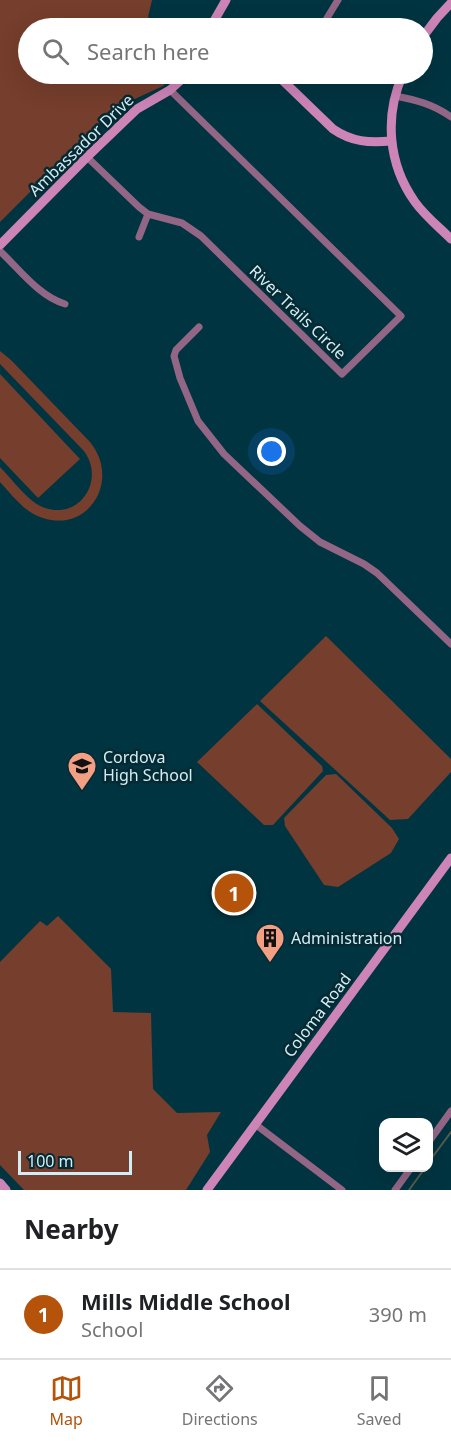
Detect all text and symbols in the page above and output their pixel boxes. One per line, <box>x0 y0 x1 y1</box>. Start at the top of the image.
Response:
search box <box>18 18 433 84</box>
icon: search <box>39 35 72 68</box>
text: Search here <box>87 36 209 66</box>
street label: Ambassador Drive <box>24 89 138 201</box>
street label: River Trails Circle <box>245 260 351 364</box>
your location <box>257 437 286 466</box>
place label: Cordova High School <box>103 746 193 786</box>
school or university icon: Cordova High School <box>66 750 98 792</box>
pin: 1 <box>214 870 254 916</box>
building icon: Administration <box>254 922 286 964</box>
place label: Administration <box>291 927 402 949</box>
street label: Coloma Road <box>278 968 356 1062</box>
map controls <box>379 1118 433 1172</box>
button: layers <box>379 1118 433 1172</box>
scale bar <box>18 1148 132 1176</box>
text: 100 m <box>27 1150 74 1172</box>
text: Nearby <box>24 1211 119 1247</box>
text: Mills Middle School <box>81 1286 291 1316</box>
text: 1 <box>38 1301 49 1328</box>
text: 390 m <box>369 1301 427 1328</box>
text: School <box>81 1316 143 1343</box>
tab: Map <box>49 1372 83 1430</box>
tab: Directions <box>182 1372 258 1430</box>
tab: Saved <box>357 1372 401 1430</box>

